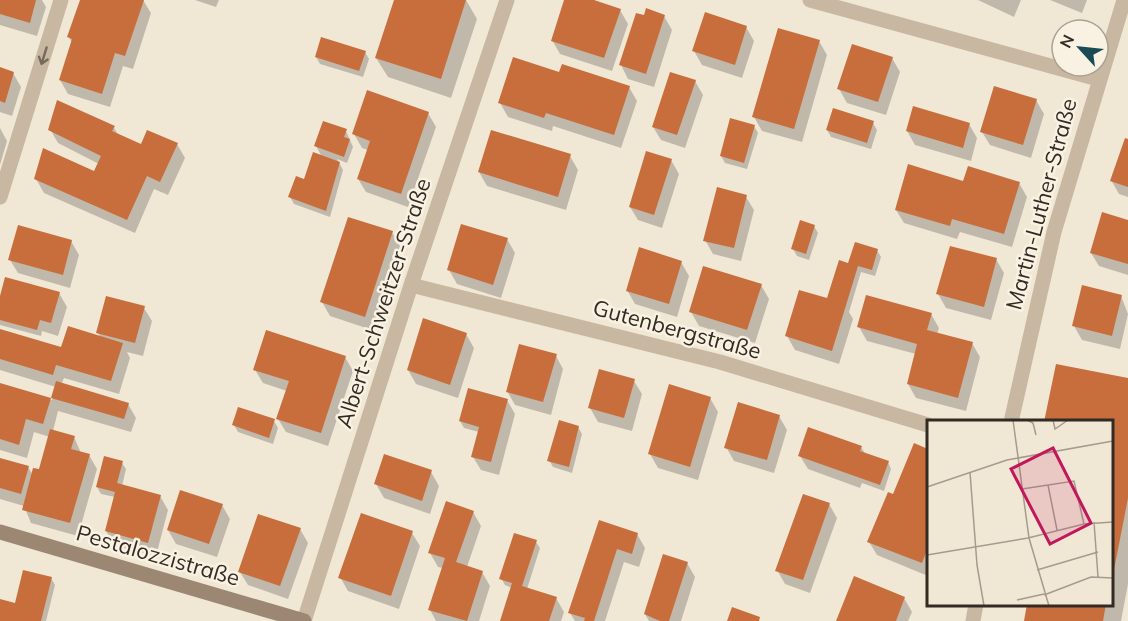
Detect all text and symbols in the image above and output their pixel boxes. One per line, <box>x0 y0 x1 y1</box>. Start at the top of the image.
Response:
north arrow <box>1050 18 1110 78</box>
text: N <box>1055 31 1078 51</box>
one-way arrow <box>38 46 49 65</box>
street label: Martin-Luther-Straße <box>999 95 1083 313</box>
street label: Albert-Schweitzer-Straße <box>329 175 437 431</box>
street label: Gutenbergstraße <box>590 293 764 365</box>
inset map <box>927 420 1113 606</box>
street label: Pestalozzistraße <box>73 518 243 592</box>

